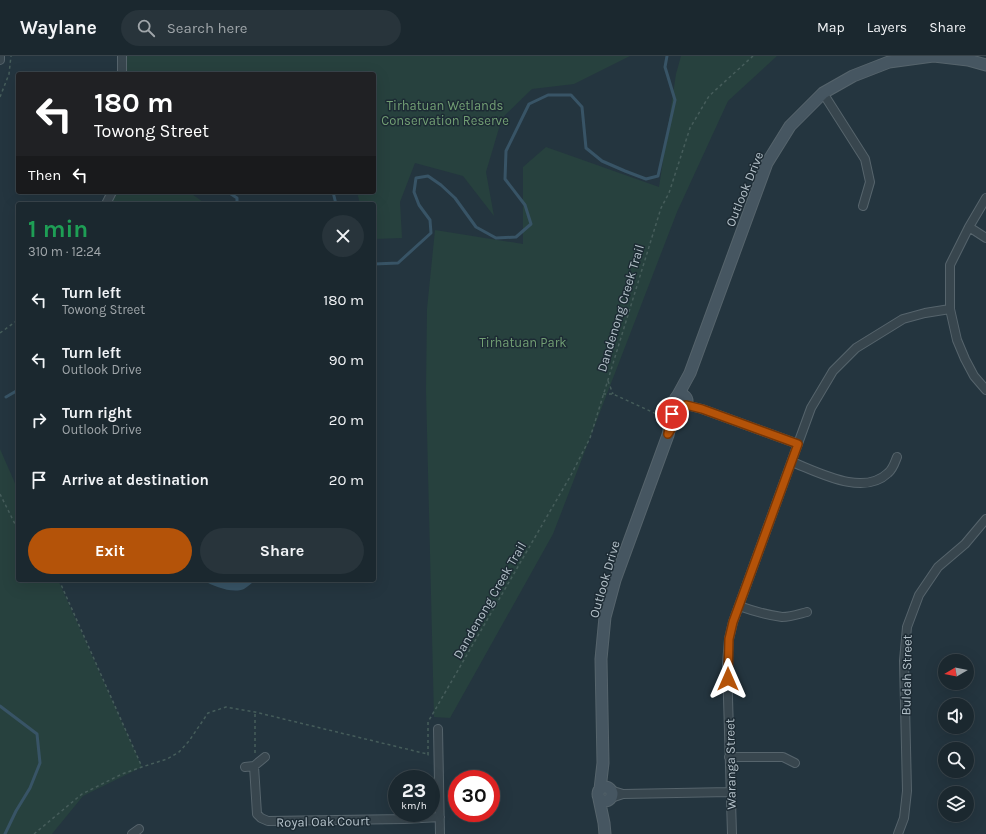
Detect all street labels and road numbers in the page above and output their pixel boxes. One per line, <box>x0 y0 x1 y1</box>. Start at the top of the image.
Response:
street label: Outlook Drive <box>723 149 766 229</box>
street label: Dandenong Creek Trail <box>594 243 647 374</box>
street label: Outlook Drive <box>586 538 623 620</box>
street label: Dandenong Creek Trail <box>450 539 529 661</box>
street label: Buldah Street <box>898 634 915 716</box>
street label: Waranga Street <box>722 718 739 810</box>
street label: Royal Oak Court <box>276 813 370 830</box>

